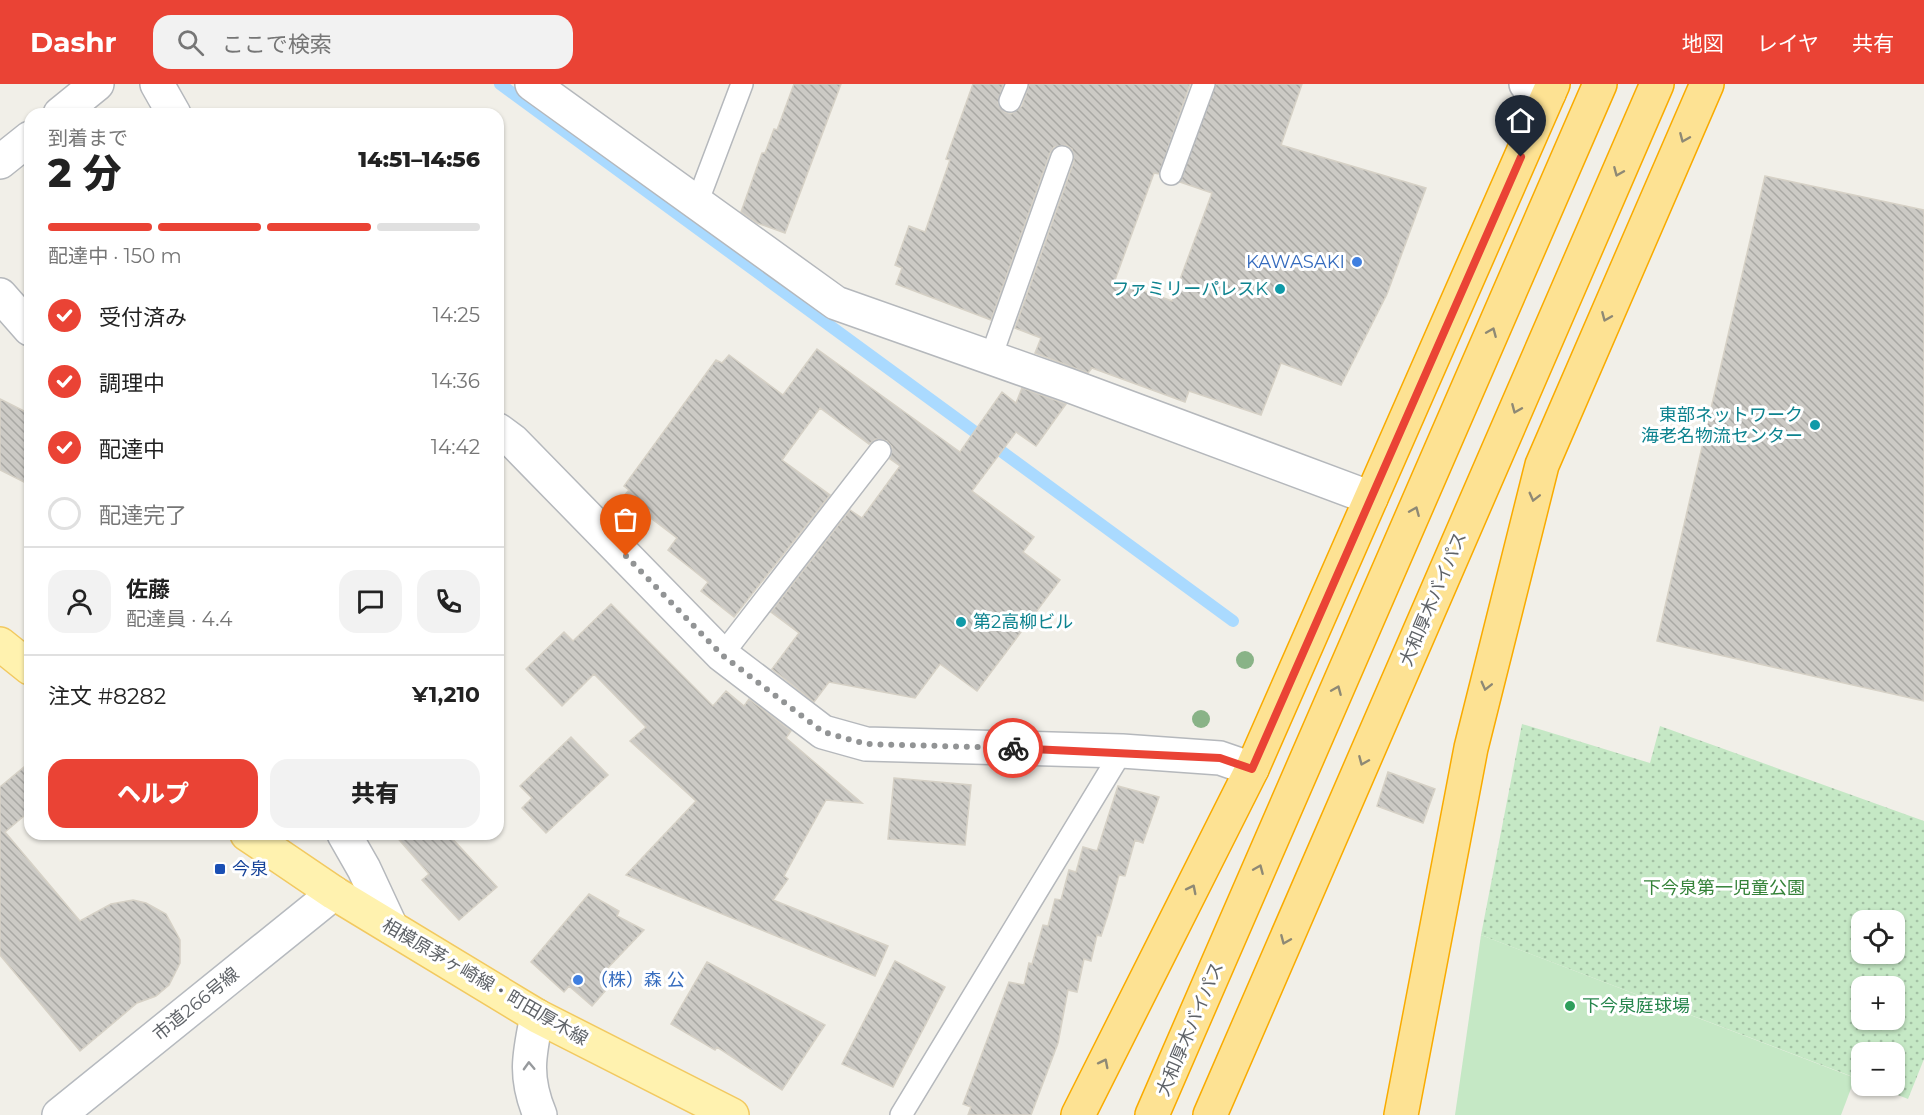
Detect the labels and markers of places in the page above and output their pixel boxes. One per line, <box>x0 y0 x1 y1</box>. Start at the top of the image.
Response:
pin <box>1495 95 1546 157</box>
place label: KAWASAKI <box>1246 251 1345 273</box>
marker: KAWASAKI <box>1350 255 1364 269</box>
place label: ファミリーパレスK <box>1111 278 1268 300</box>
marker: ファミリーパレスK <box>1273 282 1287 296</box>
place label: 東部ネットワーク 海老名物流センター <box>1641 404 1803 447</box>
marker: 東部ネットワーク 海老名物流センター <box>1808 418 1822 432</box>
pin <box>600 494 651 556</box>
place label: 第2高柳ビル <box>973 611 1073 633</box>
marker: 第2高柳ビル <box>954 615 968 629</box>
place label: 今泉 <box>232 858 268 880</box>
marker: 今泉 <box>213 862 227 876</box>
place label: （株）森 公 <box>590 969 685 991</box>
marker: （株）森 公 <box>571 973 585 987</box>
place label: 下今泉庭球場 <box>1582 995 1690 1017</box>
marker: 下今泉庭球場 <box>1563 999 1577 1013</box>

